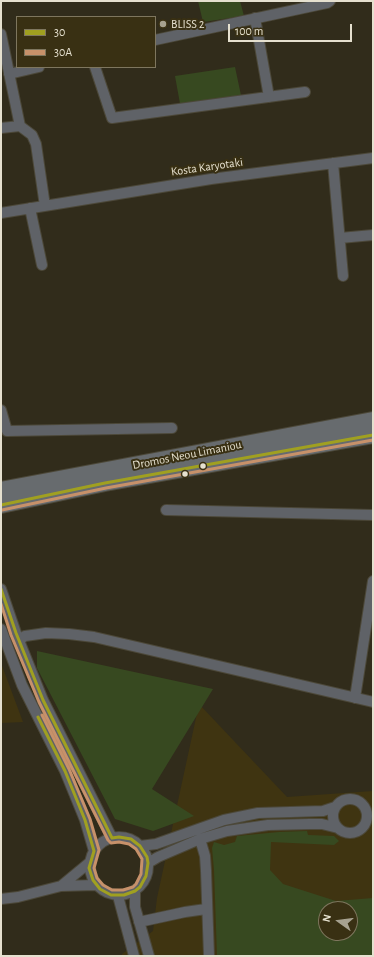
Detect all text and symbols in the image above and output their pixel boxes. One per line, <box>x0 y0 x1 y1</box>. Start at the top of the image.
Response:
legend <box>16 16 156 68</box>
scale bar <box>230 16 354 42</box>
place label: BLISS 2 <box>171 17 204 31</box>
marker: BLISS 2 <box>158 19 168 29</box>
text: 100 m <box>235 25 263 37</box>
text: 30 <box>54 26 65 38</box>
text: 30A <box>54 46 72 58</box>
street label: Kosta Karyotaki <box>170 155 244 179</box>
street label: Dromos Neou Limaniou <box>131 437 243 473</box>
unlabelled marker <box>198 461 208 471</box>
unlabelled marker <box>180 469 190 479</box>
north arrow <box>318 901 358 941</box>
text: N <box>321 913 333 923</box>

